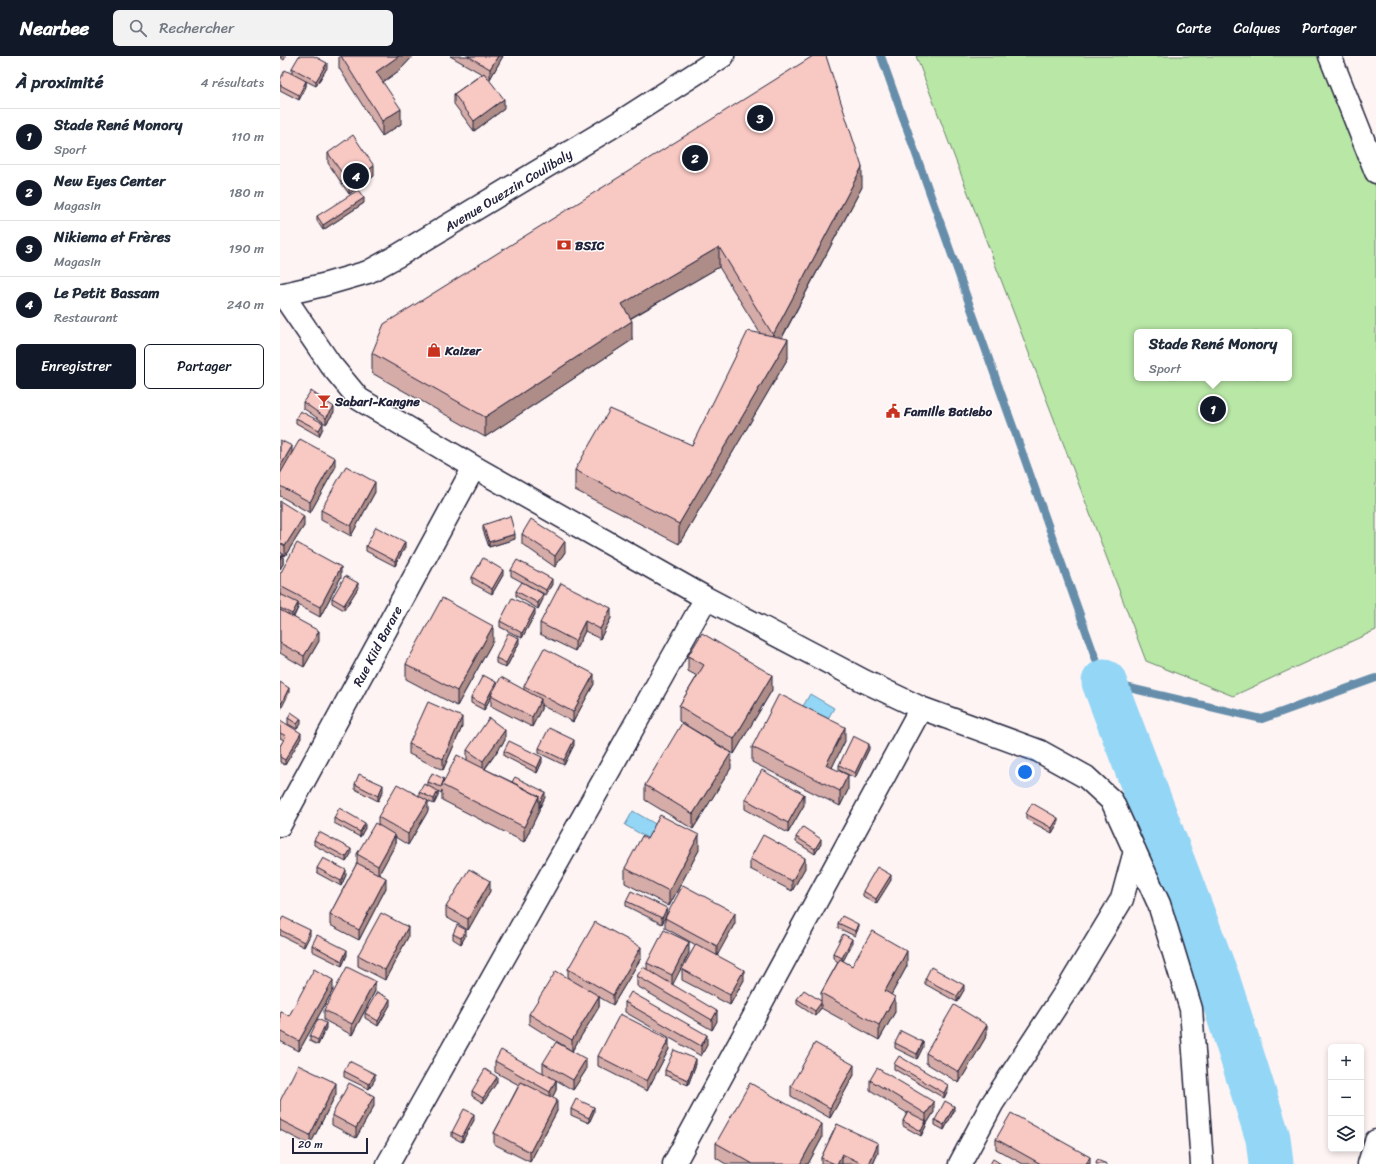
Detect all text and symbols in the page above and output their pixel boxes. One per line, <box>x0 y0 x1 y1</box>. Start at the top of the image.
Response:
search box <box>113 10 393 46</box>
text: Nearbee <box>20 12 89 45</box>
text: Rechercher <box>159 15 234 41</box>
text: Carte <box>1177 16 1211 41</box>
text: Calques <box>1233 16 1280 41</box>
text: Partager <box>1302 16 1356 41</box>
icon: search <box>127 17 149 39</box>
text: À proximité <box>16 67 103 97</box>
text: 4 résultats <box>201 71 264 94</box>
pin: 3 <box>747 103 773 133</box>
text: Stade René Monory <box>54 112 182 138</box>
text: 1 <box>26 125 32 148</box>
text: 110 m <box>231 125 264 148</box>
text: Sport <box>54 138 86 161</box>
street label: Avenue Ouezzin Coulibaly <box>439 143 577 238</box>
pin: 2 <box>682 143 708 173</box>
pin: 4 <box>343 161 369 191</box>
text: New Eyes Center <box>54 168 165 194</box>
text: 2 <box>25 181 33 204</box>
text: 180 m <box>229 181 264 204</box>
text: Magasin <box>54 194 101 217</box>
text: Nikiema et Frères <box>54 224 171 250</box>
place label: BSIC <box>575 234 605 257</box>
text: 3 <box>25 237 33 260</box>
text: 190 m <box>229 237 264 260</box>
bank icon: BSIC <box>556 237 572 253</box>
text: Magasin <box>54 250 101 273</box>
text: Le Petit Bassam <box>54 280 159 306</box>
text: 4 <box>25 293 33 316</box>
text: 240 m <box>227 293 264 316</box>
text: Restaurant <box>54 306 118 329</box>
popup <box>1134 329 1292 381</box>
text: Stade René Monory <box>1149 331 1277 357</box>
place label: Kaizer <box>444 339 482 362</box>
shop icon: Kaizer <box>426 342 442 358</box>
button: Enregistrer <box>16 344 136 389</box>
button: Partager <box>144 344 264 389</box>
text: Sport <box>1149 357 1181 380</box>
place label: Sabari-Kangne <box>334 390 420 413</box>
bar icon: Sabari-Kangne <box>316 393 332 409</box>
pin: 1 <box>1200 394 1226 424</box>
place label: Famille Batiebo <box>903 400 992 423</box>
public building icon: Famille Batiebo <box>885 403 901 419</box>
street label: Rue Kiid Barare <box>346 601 409 691</box>
your location <box>1015 762 1035 782</box>
map controls <box>1328 1044 1364 1152</box>
button: + <box>1328 1044 1364 1080</box>
button: − <box>1328 1080 1364 1116</box>
button: layers <box>1328 1116 1364 1152</box>
text: 20 m <box>298 1135 323 1154</box>
scale bar <box>292 1136 368 1155</box>

